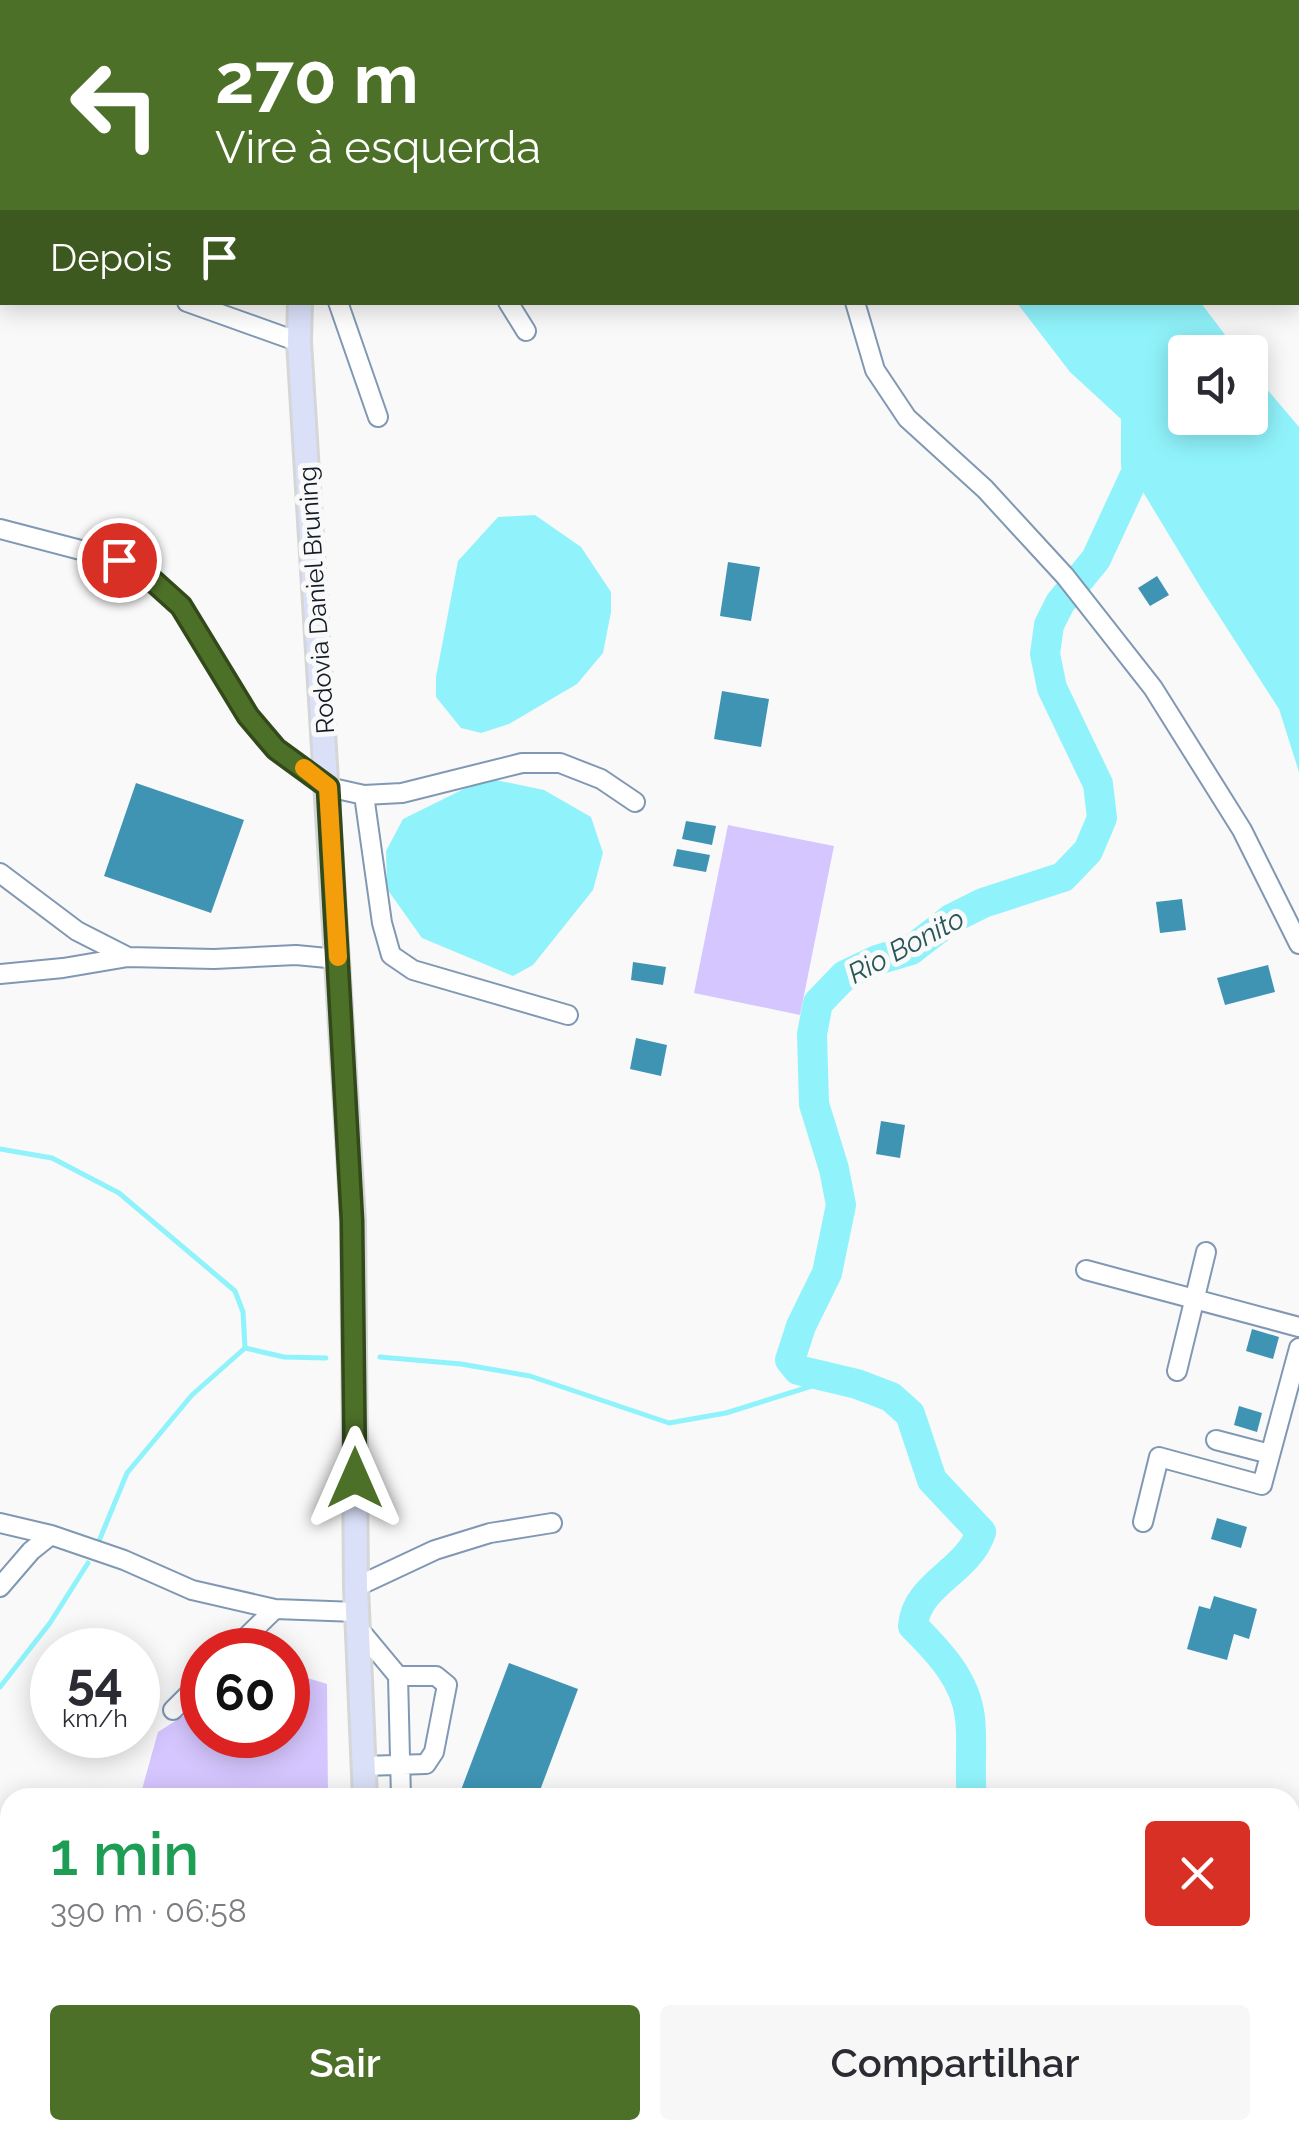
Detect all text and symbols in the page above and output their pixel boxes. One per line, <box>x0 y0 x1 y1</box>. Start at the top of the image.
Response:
text: 270 m <box>215 37 419 119</box>
icon: left <box>50 40 180 170</box>
text: Vire à esquerda <box>215 121 541 174</box>
icon: arrive <box>192 230 247 285</box>
text: Depois <box>50 235 172 280</box>
map controls <box>1168 335 1268 435</box>
button: sound <box>1168 335 1268 435</box>
street label: Rodovia Daniel Bruning <box>292 465 340 735</box>
pin <box>77 518 162 603</box>
icon: arrive <box>92 533 147 588</box>
water label: Rio Bonito <box>842 902 970 990</box>
position arrow <box>303 1426 407 1530</box>
speed limit sign: 60 <box>180 1628 310 1758</box>
text: 54 <box>67 1651 123 1710</box>
text: km/h <box>62 1703 128 1733</box>
text: 1 min <box>50 1819 199 1889</box>
button: close <box>1145 1821 1250 1926</box>
text: 390 m · 06:58 <box>50 1892 247 1929</box>
button: Sair <box>50 2005 640 2120</box>
button: Compartilhar <box>660 2005 1250 2120</box>

